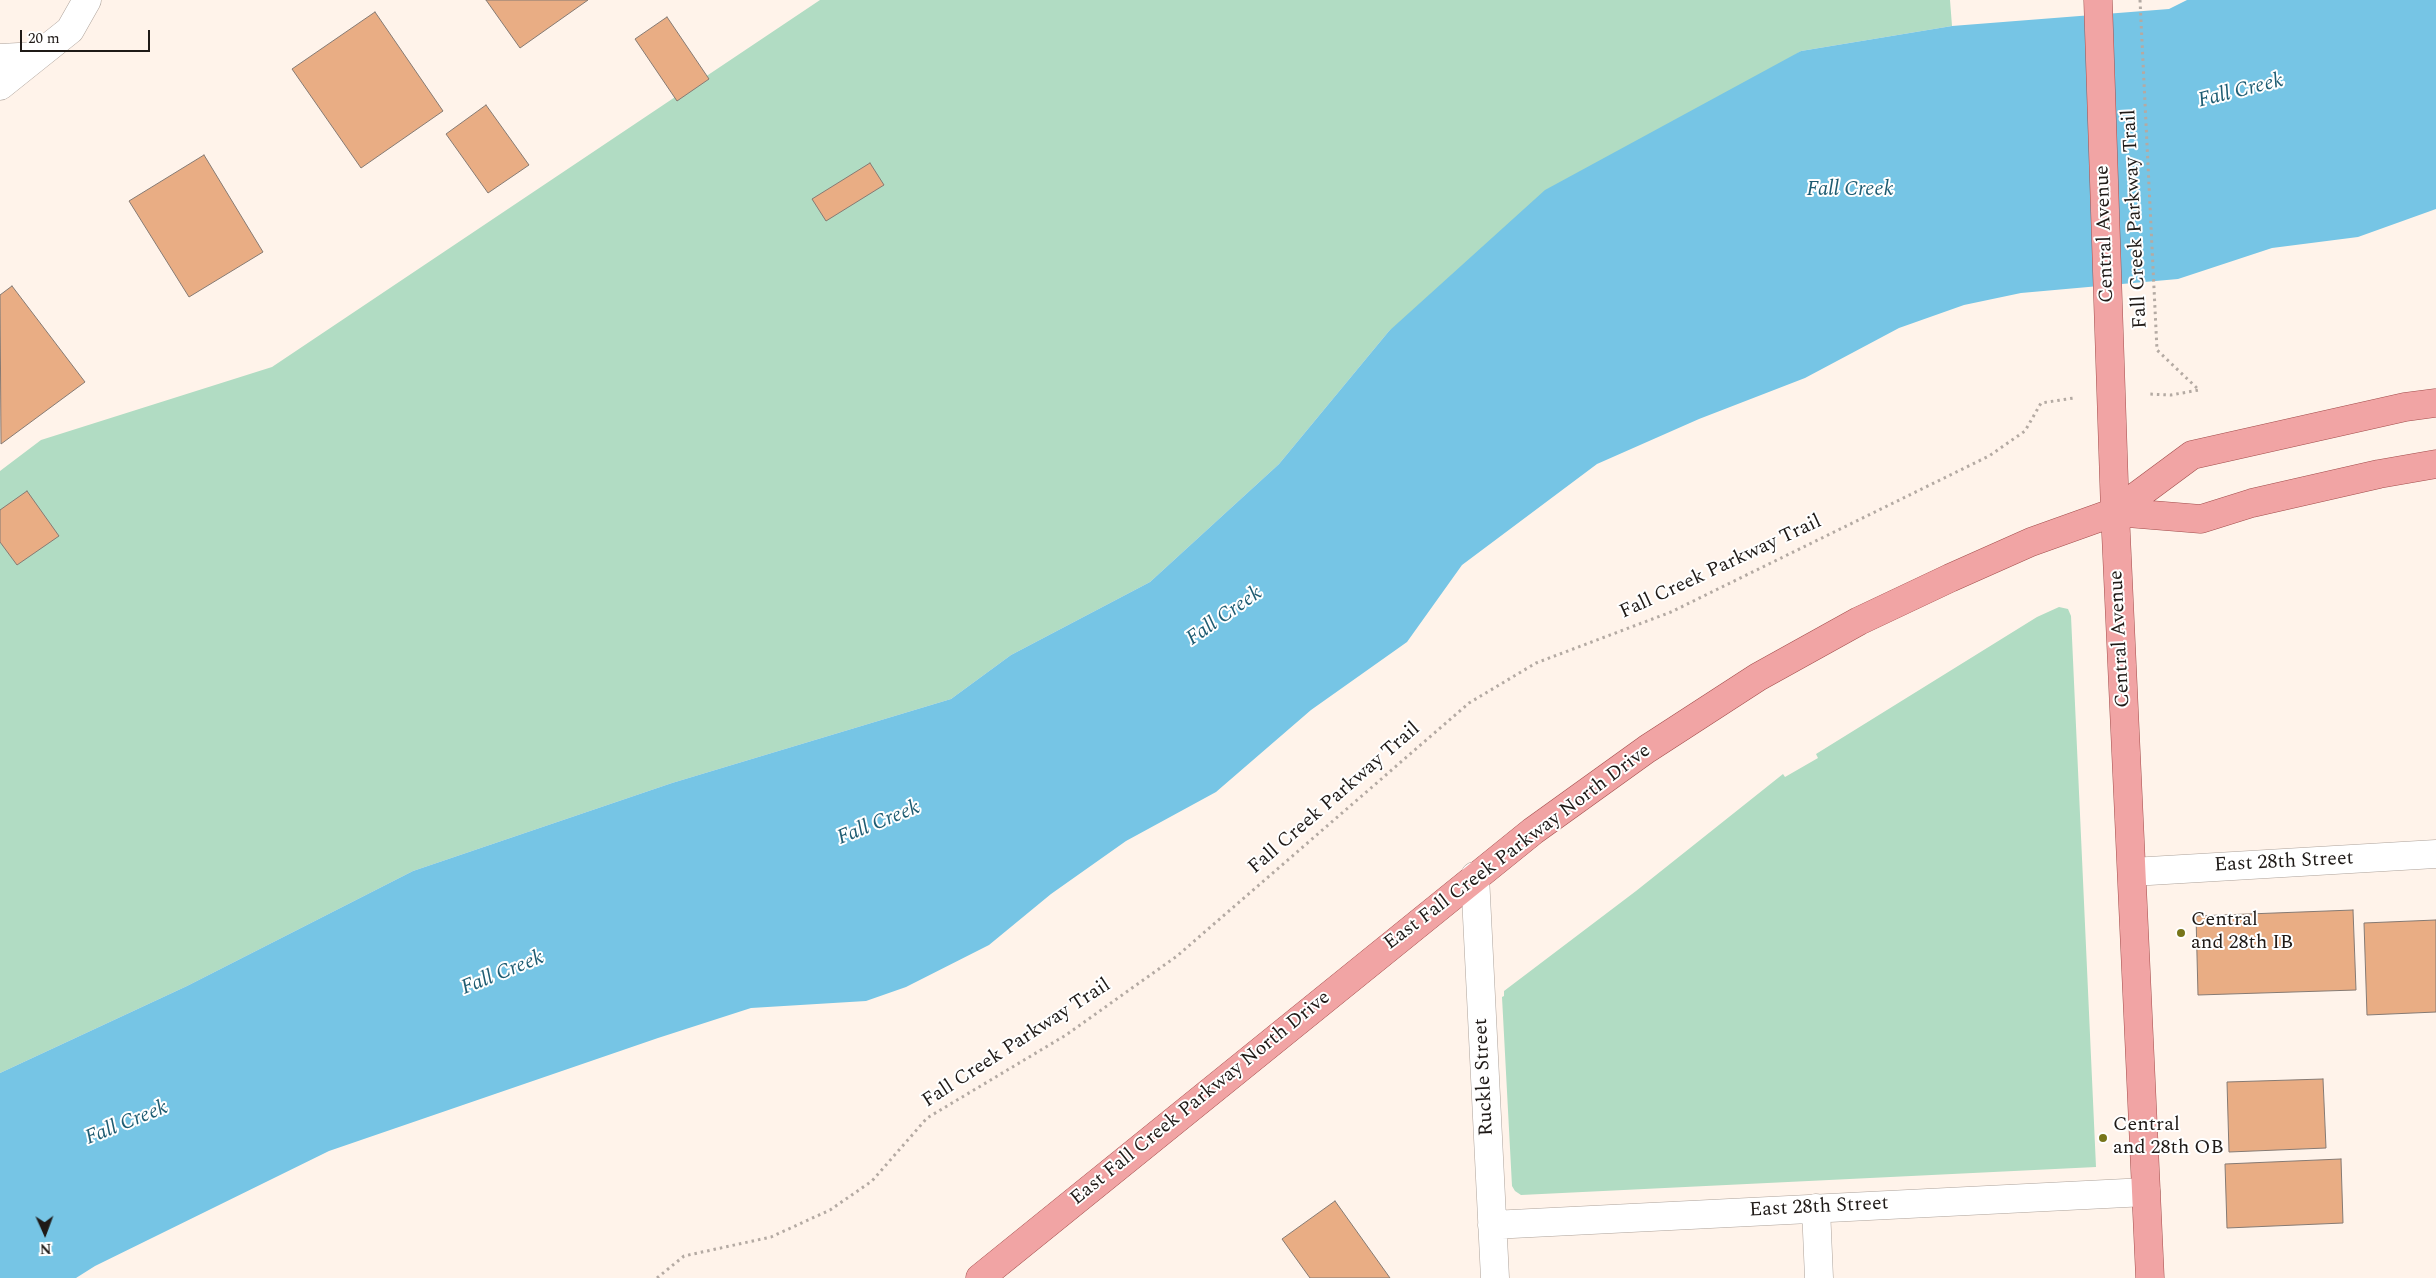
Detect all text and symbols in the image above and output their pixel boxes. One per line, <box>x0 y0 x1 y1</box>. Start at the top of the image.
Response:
scale bar <box>22 20 152 52</box>
text: 20 m <box>28 27 60 50</box>
water label: Fall Creek <box>2196 69 2286 115</box>
street label: Fall Creek Parkway Trail <box>2118 109 2154 329</box>
street label: Central Avenue <box>2092 165 2120 303</box>
water label: Fall Creek <box>1807 178 1893 204</box>
street label: Fall Creek Parkway Trail <box>1616 511 1826 625</box>
street label: Central Avenue <box>2105 570 2137 708</box>
water label: Fall Creek <box>1182 582 1268 652</box>
street label: Fall Creek Parkway Trail <box>1244 718 1426 880</box>
street label: East Fall Creek Parkway North Drive <box>1380 740 1656 956</box>
water label: Fall Creek <box>834 796 924 852</box>
street label: East 28th Street <box>2214 847 2354 879</box>
place label: Central and 28th IB <box>2191 909 2293 956</box>
marker: Central and 28th IB <box>2175 927 2187 939</box>
water label: Fall Creek <box>458 946 548 1002</box>
street label: Fall Creek Parkway Trail <box>918 974 1116 1114</box>
street label: East Fall Creek Parkway North Drive <box>1066 987 1336 1211</box>
street label: Ruckle Street <box>1470 1017 1500 1137</box>
water label: Fall Creek <box>82 1096 172 1152</box>
place label: Central and 28th OB <box>2113 1114 2224 1161</box>
marker: Central and 28th OB <box>2097 1132 2109 1144</box>
street label: East 28th Street <box>1749 1192 1889 1224</box>
north arrow <box>20 1208 70 1258</box>
text: N <box>39 1238 52 1259</box>

